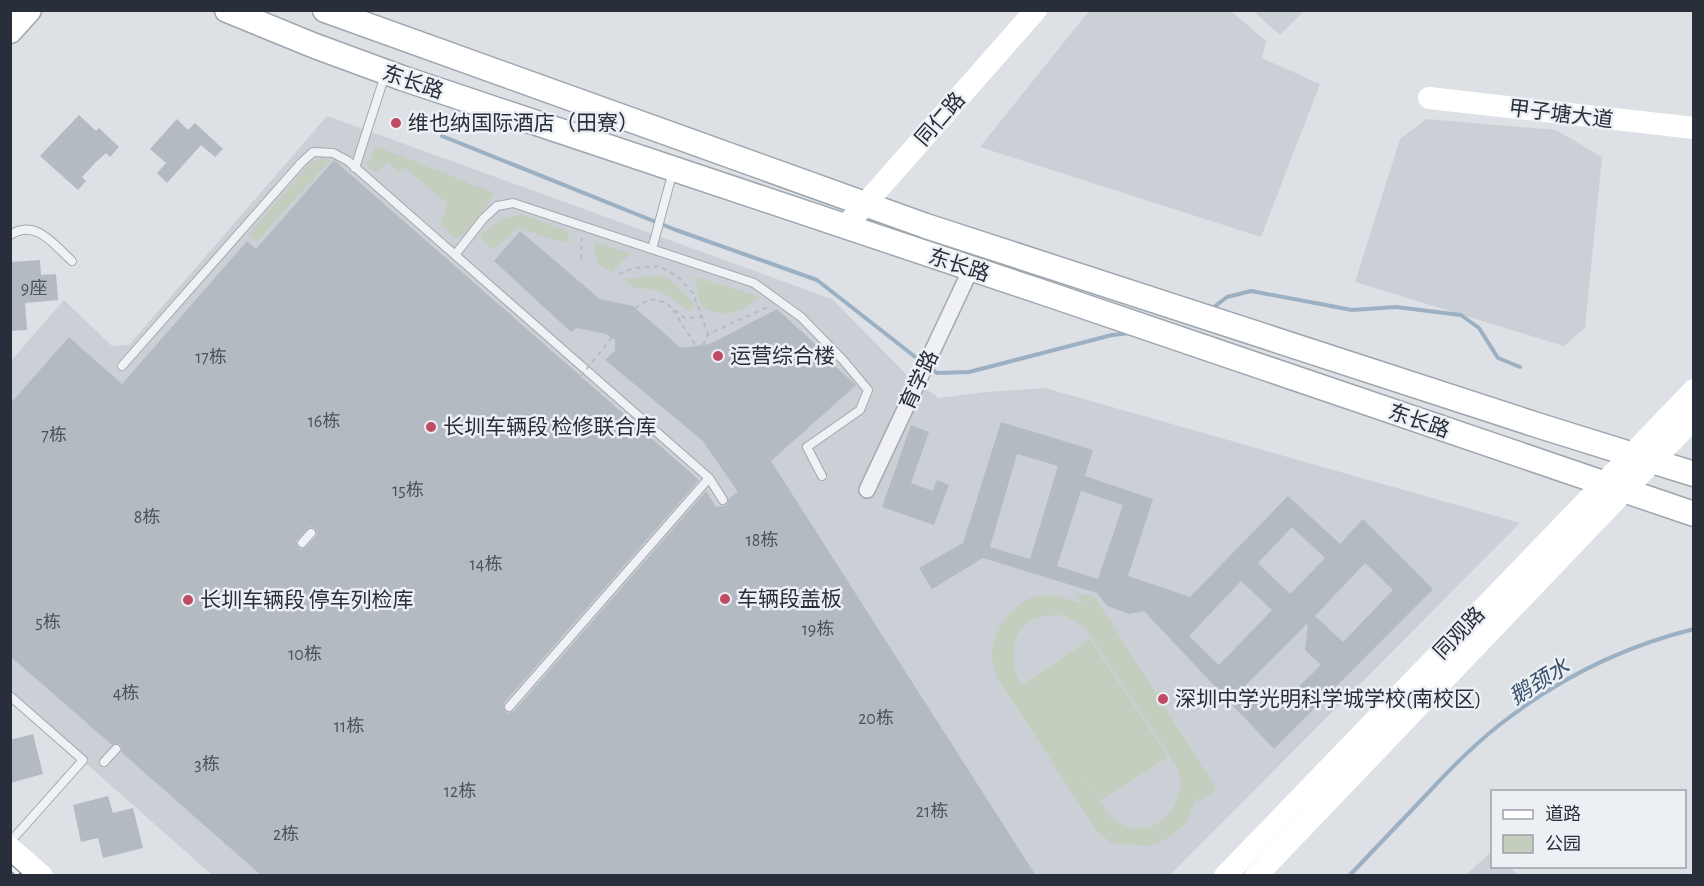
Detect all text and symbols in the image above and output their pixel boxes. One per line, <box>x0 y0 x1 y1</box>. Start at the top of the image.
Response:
street label: 东长路 <box>380 61 446 103</box>
street label: 同仁路 <box>911 88 969 150</box>
street label: 甲子塘大道 <box>1508 97 1614 131</box>
place label: 维也纳国际酒店（田寮） <box>408 112 639 134</box>
marker: 维也纳国际酒店（田寮） <box>389 116 403 130</box>
street label: 东长路 <box>926 245 992 285</box>
house number: 9座 <box>21 278 47 298</box>
place label: 运营综合楼 <box>730 345 835 367</box>
house number: 17栋 <box>195 347 227 367</box>
street label: 育学路 <box>896 347 942 413</box>
marker: 运营综合楼 <box>711 349 725 363</box>
street label: 东长路 <box>1386 400 1452 442</box>
house number: 16栋 <box>308 411 340 431</box>
place label: 长圳车辆段 检修联合库 <box>443 416 656 438</box>
marker: 长圳车辆段 检修联合库 <box>424 420 438 434</box>
house number: 7栋 <box>41 425 67 445</box>
house number: 15栋 <box>392 480 424 500</box>
house number: 8栋 <box>134 507 160 527</box>
house number: 18栋 <box>746 530 778 550</box>
house number: 14栋 <box>470 554 502 574</box>
place label: 车辆段盖板 <box>737 588 842 610</box>
place label: 长圳车辆段 停车列检库 <box>200 589 413 611</box>
marker: 车辆段盖板 <box>718 592 732 606</box>
marker: 长圳车辆段 停车列检库 <box>181 593 195 607</box>
street label: 同观路 <box>1429 603 1489 663</box>
house number: 5栋 <box>35 612 61 632</box>
house number: 19栋 <box>802 619 834 639</box>
house number: 10栋 <box>288 644 322 664</box>
water label: 鹅颈水 <box>1505 654 1574 709</box>
house number: 4栋 <box>113 683 139 703</box>
place label: 深圳中学光明科学城学校(南校区) <box>1175 688 1481 710</box>
marker: 深圳中学光明科学城学校(南校区) <box>1156 692 1170 706</box>
house number: 20栋 <box>858 708 894 728</box>
house number: 11栋 <box>334 716 364 736</box>
house number: 3栋 <box>194 754 220 774</box>
house number: 12栋 <box>444 781 476 801</box>
legend <box>1491 790 1686 868</box>
house number: 21栋 <box>916 801 948 821</box>
text: 道路 <box>1545 804 1581 824</box>
house number: 2栋 <box>273 824 299 844</box>
text: 公园 <box>1545 835 1581 854</box>

